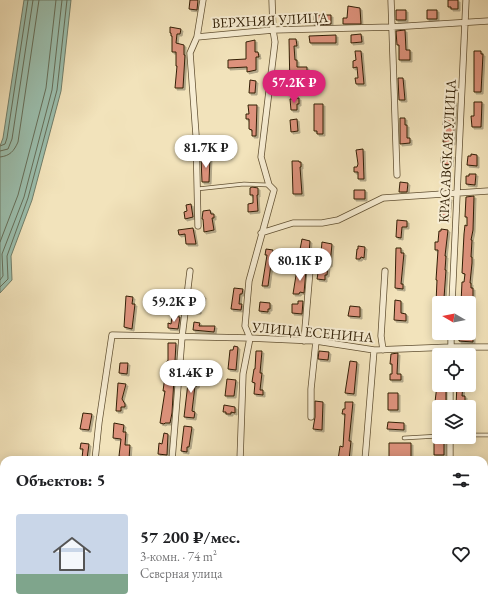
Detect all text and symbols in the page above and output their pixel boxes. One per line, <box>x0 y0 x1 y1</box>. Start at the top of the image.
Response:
street label: ВЕРХНЯЯ УЛИЦА <box>211 8 329 32</box>
pin: 57.2K ₽ <box>257 70 331 104</box>
text: 57.2K ₽ <box>272 74 316 91</box>
street label: КРАСАВСКАЯ УЛИЦА <box>434 79 460 223</box>
pin: 81.7K ₽ <box>169 135 243 169</box>
text: 81.7K ₽ <box>184 139 228 156</box>
pin: 80.1K ₽ <box>263 248 337 282</box>
text: 80.1K ₽ <box>278 252 322 269</box>
pin: 59.2K ₽ <box>137 289 211 323</box>
text: 59.2K ₽ <box>152 293 196 310</box>
north arrow <box>432 296 476 340</box>
map controls <box>432 296 476 444</box>
street label: УЛИЦА ЕСЕНИНА <box>251 318 375 346</box>
button: locate <box>432 348 476 392</box>
pin: 81.4K ₽ <box>154 360 228 394</box>
text: 81.4K ₽ <box>169 364 213 381</box>
button: layers <box>432 400 476 444</box>
text: Объектов: 5 <box>16 469 106 491</box>
icon: filters <box>450 469 472 491</box>
text: 57 200 ₽/мес. <box>140 526 240 548</box>
icon: home <box>48 530 96 578</box>
icon: heart <box>450 543 472 565</box>
text: 3-комн. · 74 m² <box>140 548 217 565</box>
text: Северная улица <box>140 565 222 582</box>

